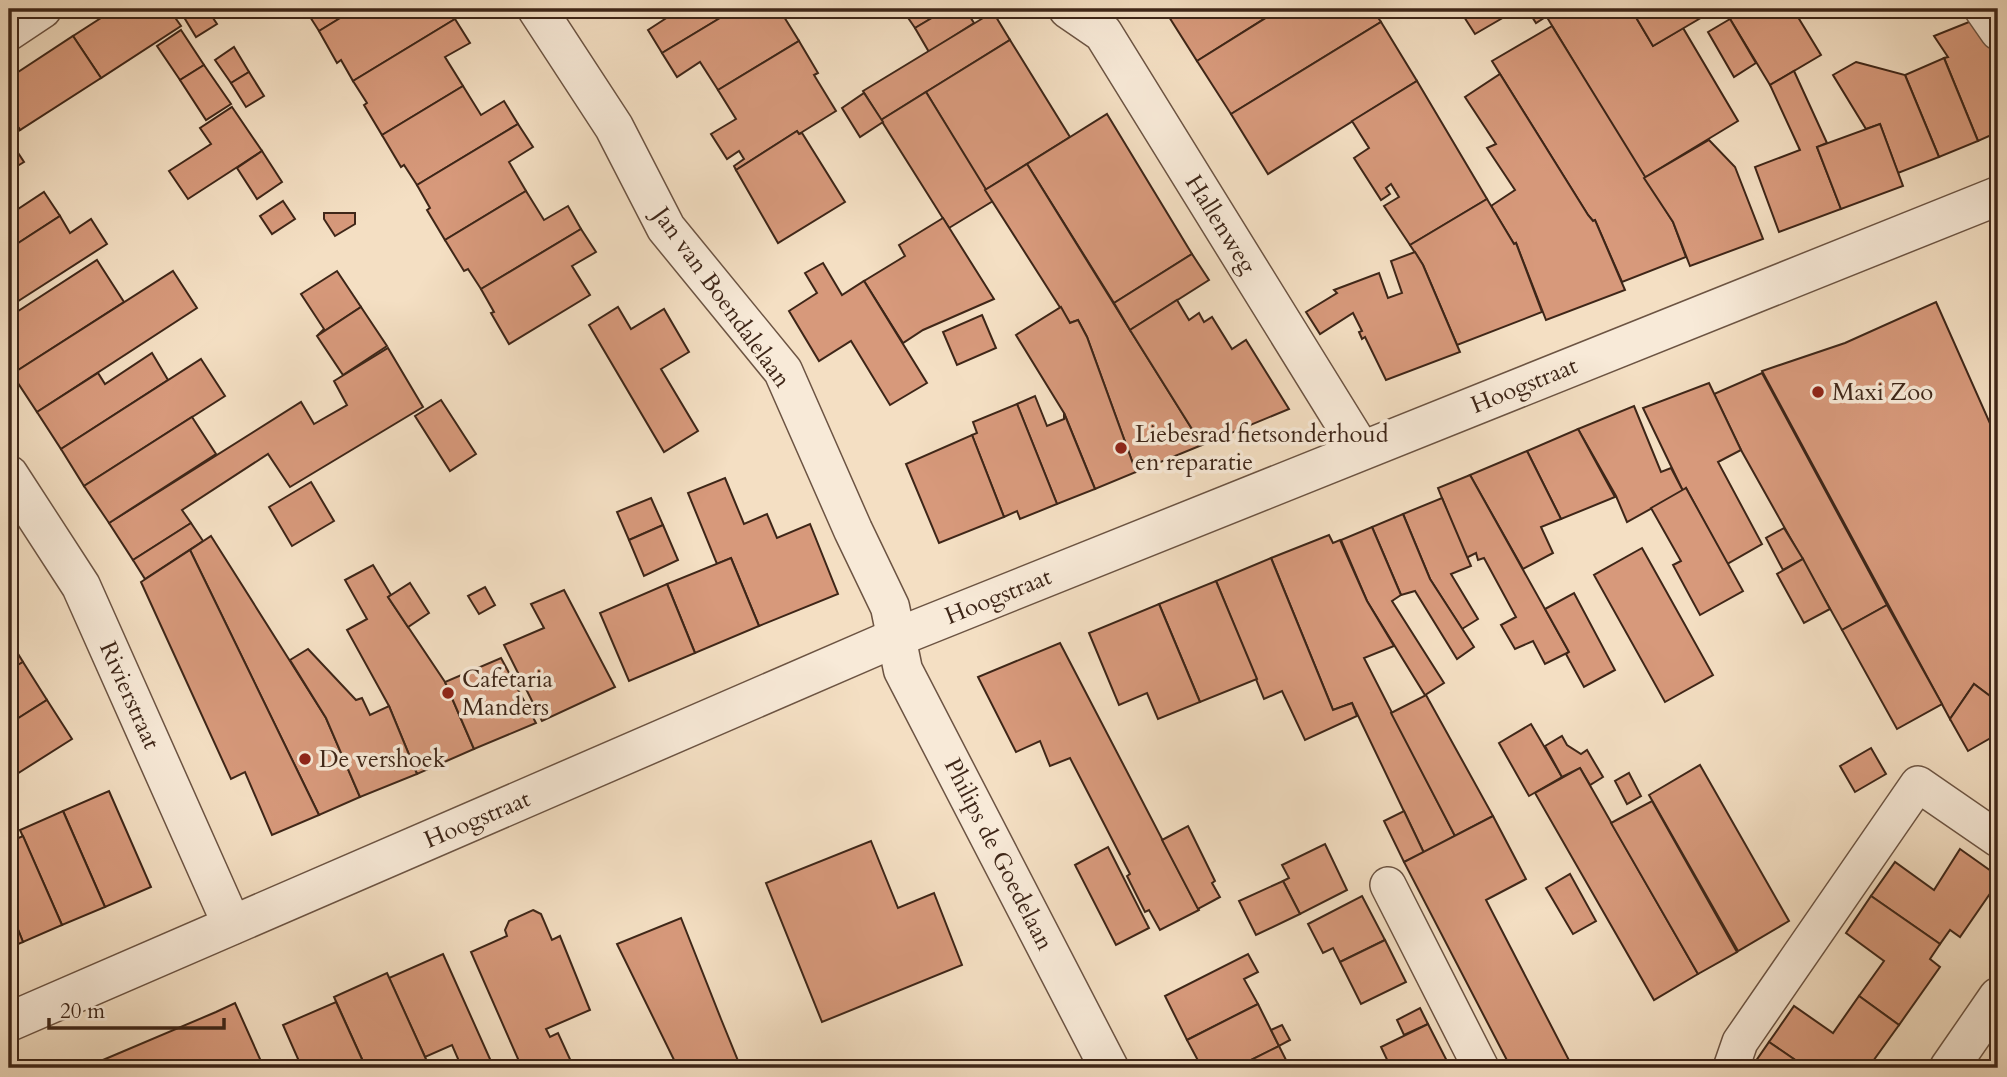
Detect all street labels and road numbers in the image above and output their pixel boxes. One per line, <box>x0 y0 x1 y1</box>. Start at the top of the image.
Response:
street label: Hallenweg <box>1177 169 1264 280</box>
street label: Jan van Boendalelaan <box>643 198 799 395</box>
street label: Hoogstraat <box>1466 349 1583 422</box>
street label: Hoogstraat <box>940 560 1057 633</box>
street label: Rivierstraat <box>91 636 168 755</box>
street label: Philips de Goedelaan <box>936 753 1061 956</box>
street label: Hoogstraat <box>419 782 536 857</box>

